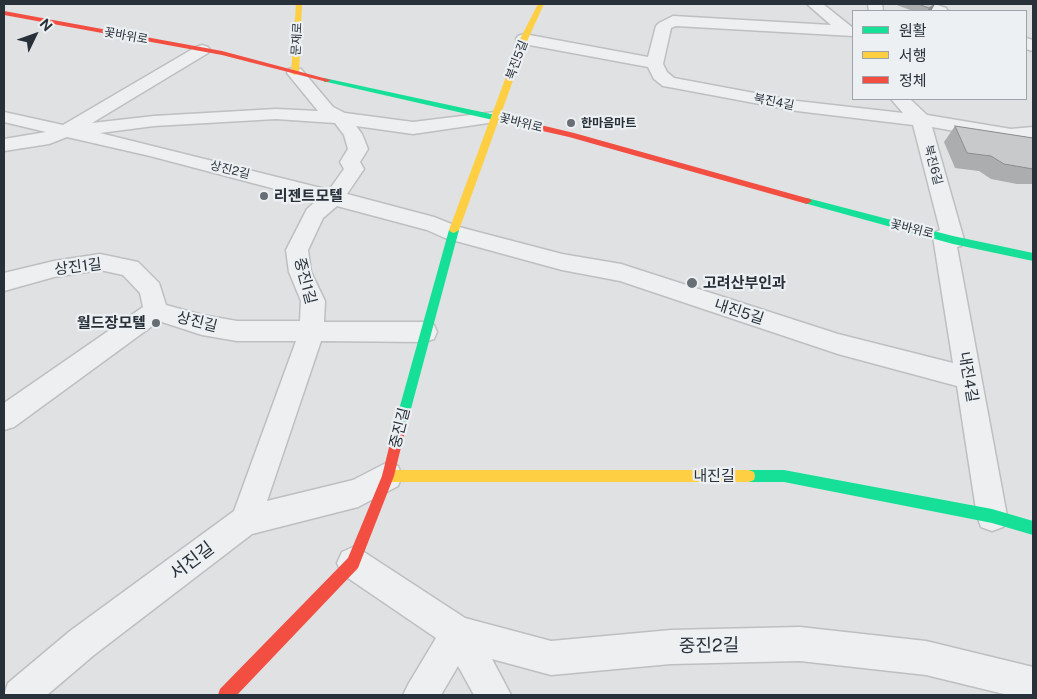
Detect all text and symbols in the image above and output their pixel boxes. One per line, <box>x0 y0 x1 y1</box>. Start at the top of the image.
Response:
north arrow <box>10 10 60 60</box>
legend <box>852 10 1027 100</box>
text: N <box>37 16 56 34</box>
street label: 문재로 <box>289 22 305 56</box>
text: 원활 <box>899 22 927 39</box>
street label: 꽃바위로 <box>103 25 149 47</box>
street label: 북진5길 <box>503 38 531 82</box>
text: 서행 <box>899 47 927 64</box>
text: 정체 <box>899 72 927 89</box>
street label: 북진4길 <box>753 91 795 113</box>
street label: 꽃바위로 <box>498 111 544 135</box>
place label: 한마음마트 <box>581 116 636 130</box>
marker: 한마음마트 <box>565 117 577 129</box>
street label: 북진6길 <box>921 144 945 186</box>
street label: 상진2길 <box>209 158 251 182</box>
place label: 리젠트모텔 <box>274 187 343 205</box>
marker: 리젠트모텔 <box>258 190 270 202</box>
street label: 꽃바위로 <box>889 217 935 241</box>
street label: 상진1길 <box>53 255 103 279</box>
street label: 중진1길 <box>290 256 320 306</box>
place label: 고려산부인과 <box>703 274 786 292</box>
marker: 고려산부인과 <box>685 276 699 290</box>
street label: 내진5길 <box>712 296 766 328</box>
street label: 상진길 <box>175 308 219 336</box>
place label: 월드장모텔 <box>77 314 146 332</box>
marker: 월드장모텔 <box>150 317 162 329</box>
street label: 내진4길 <box>955 350 981 404</box>
street label: 중진길 <box>386 406 414 450</box>
street label: 내진길 <box>693 467 735 485</box>
street label: 서진길 <box>166 537 218 585</box>
street label: 중진2길 <box>679 635 739 657</box>

